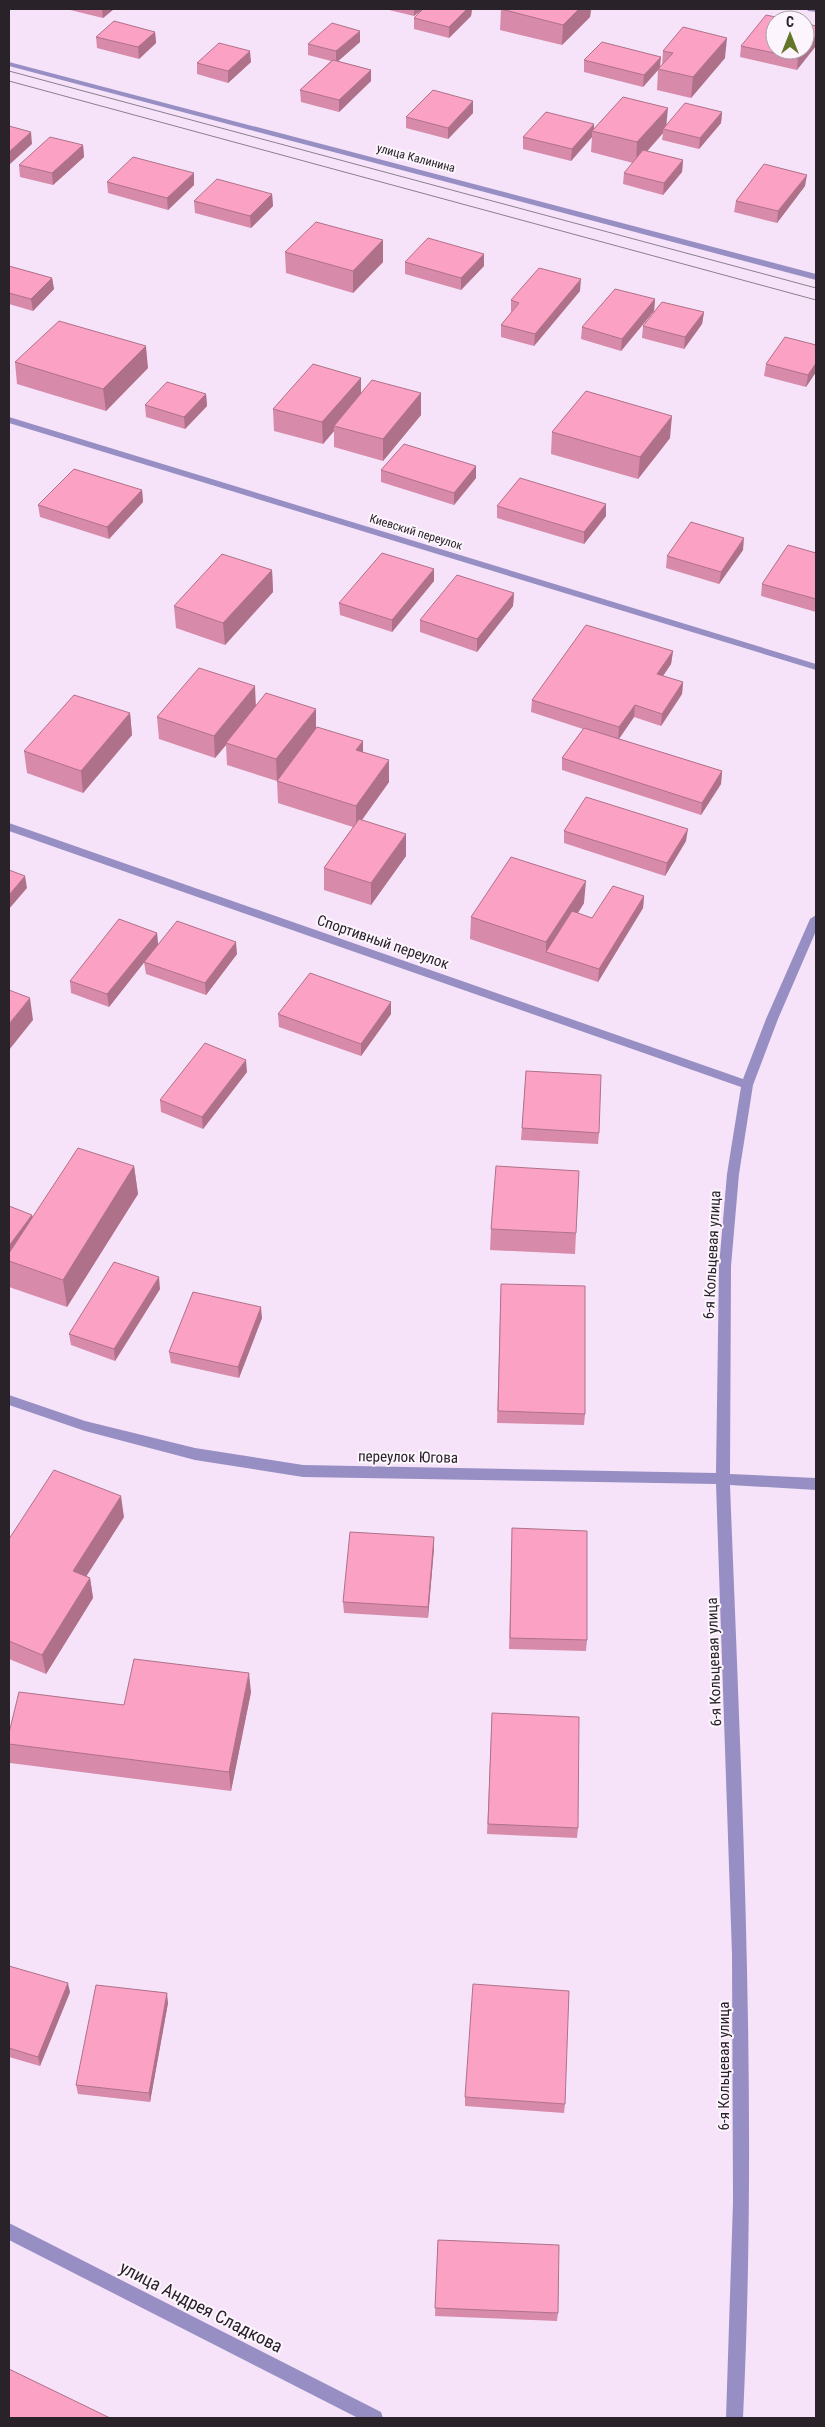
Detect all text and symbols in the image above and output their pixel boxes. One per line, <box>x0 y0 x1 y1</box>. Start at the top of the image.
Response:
north arrow <box>765 10 815 60</box>
text: С <box>786 14 794 30</box>
street label: улица Калинина <box>375 141 457 175</box>
street label: Киевский переулок <box>368 511 464 553</box>
street label: Спортивный переулок <box>315 911 451 973</box>
street label: 6-я Кольцевая улица <box>700 1190 724 1320</box>
street label: переулок Югова <box>358 1447 458 1467</box>
street label: 6-я Кольцевая улица <box>703 1597 725 1727</box>
street label: 6-я Кольцевая улица <box>715 2002 733 2130</box>
street label: улица Андрея Сладкова <box>116 2256 286 2357</box>

